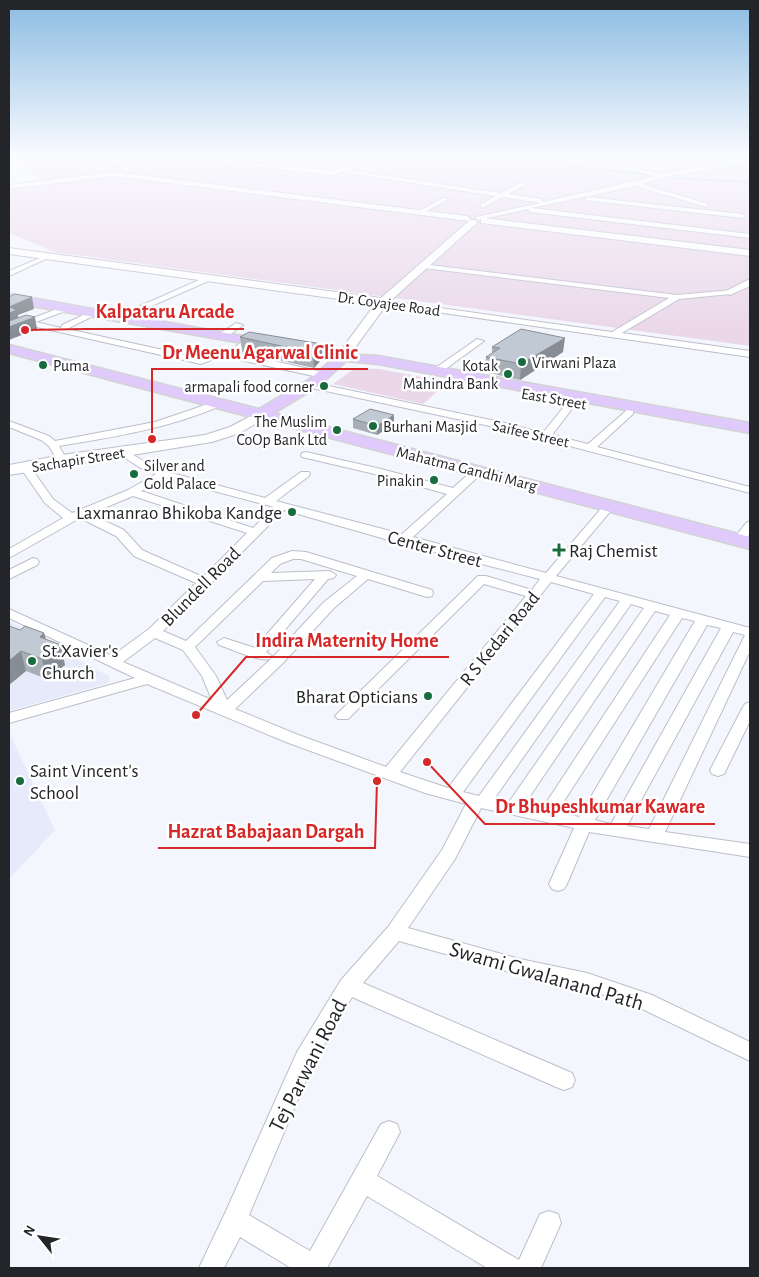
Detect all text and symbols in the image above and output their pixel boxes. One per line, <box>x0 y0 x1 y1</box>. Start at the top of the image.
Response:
street label: Dr. Coyajee Road <box>336 289 441 320</box>
callout: Kalpataru Arcade <box>85 294 244 329</box>
text: Kalpataru Arcade <box>96 302 234 322</box>
callout: Dr Meenu Agarwal Clinic <box>152 334 368 369</box>
text: Dr Meenu Agarwal Clinic <box>162 343 358 363</box>
place label: Virwani Plaza <box>532 355 616 371</box>
marker: Virwani Plaza <box>516 356 528 368</box>
place label: Puma <box>53 358 89 374</box>
place label: Kotak Mahindra Bank <box>403 358 499 392</box>
marker: Puma <box>37 359 49 371</box>
marker: Kotak Mahindra Bank <box>502 368 514 380</box>
place label: armapali food corner <box>184 379 315 395</box>
marker: armapali food corner <box>318 380 330 392</box>
street label: East Street <box>520 385 588 413</box>
place label: The Muslim CoOp Bank Ltd <box>236 414 327 448</box>
street label: Saifee Street <box>491 417 571 451</box>
place label: Burhani Masjid <box>383 419 477 436</box>
marker: Burhani Masjid <box>367 420 379 432</box>
marker: The Muslim CoOp Bank Ltd <box>331 424 343 436</box>
street label: Mahatma Gandhi Marg <box>395 444 539 494</box>
street label: Sachapir Street <box>30 445 126 475</box>
place label: Silver and Gold Palace <box>144 458 216 492</box>
marker: Silver and Gold Palace <box>128 468 140 480</box>
place label: Pinakin <box>377 473 424 489</box>
marker: Pinakin <box>428 474 440 486</box>
place label: Laxmanrao Bhikoba Kandge <box>76 504 282 523</box>
marker: Laxmanrao Bhikoba Kandge <box>286 506 298 518</box>
street label: Center Street <box>385 528 484 571</box>
place label: Raj Chemist <box>569 542 658 561</box>
street label: Blundell Road <box>158 544 244 630</box>
marker: Raj Chemist <box>553 544 565 556</box>
street label: R S Kedari Road <box>457 588 544 689</box>
callout: Indira Maternity Home <box>246 622 449 657</box>
text: Indira Maternity Home <box>255 631 439 651</box>
place label: St.Xavier's Church <box>42 642 119 683</box>
marker: St.Xavier's Church <box>26 655 38 667</box>
place label: Bharat Opticians <box>296 688 418 707</box>
marker: Bharat Opticians <box>422 690 434 702</box>
place label: Saint Vincent's School <box>30 762 139 803</box>
marker: Saint Vincent's School <box>14 775 26 787</box>
callout: Dr Bhupeshkumar Kaware <box>485 789 715 824</box>
text: Dr Bhupeshkumar Kaware <box>495 797 705 817</box>
callout: Hazrat Babajaan Dargah <box>158 813 375 848</box>
text: Hazrat Babajaan Dargah <box>168 822 365 842</box>
street label: Swami Gwalanand Path <box>447 938 646 1014</box>
street label: Tej Parwani Road <box>265 996 351 1135</box>
north arrow <box>15 1212 65 1262</box>
text: N <box>21 1223 38 1239</box>

